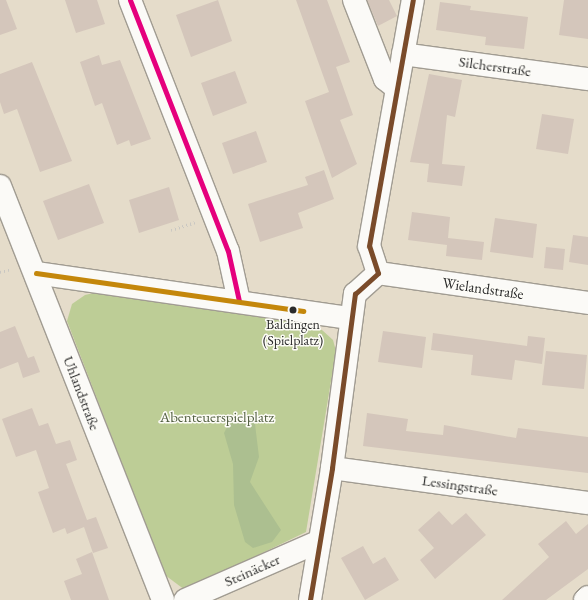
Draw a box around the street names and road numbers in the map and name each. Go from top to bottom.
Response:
street label: Silcherstraße [458,52,532,80]
street label: Wielandstraße [441,273,525,303]
street label: Uhlandstraße [60,353,104,433]
street label: Lessingstraße [421,471,499,499]
street label: Steinäcker [221,550,283,590]

